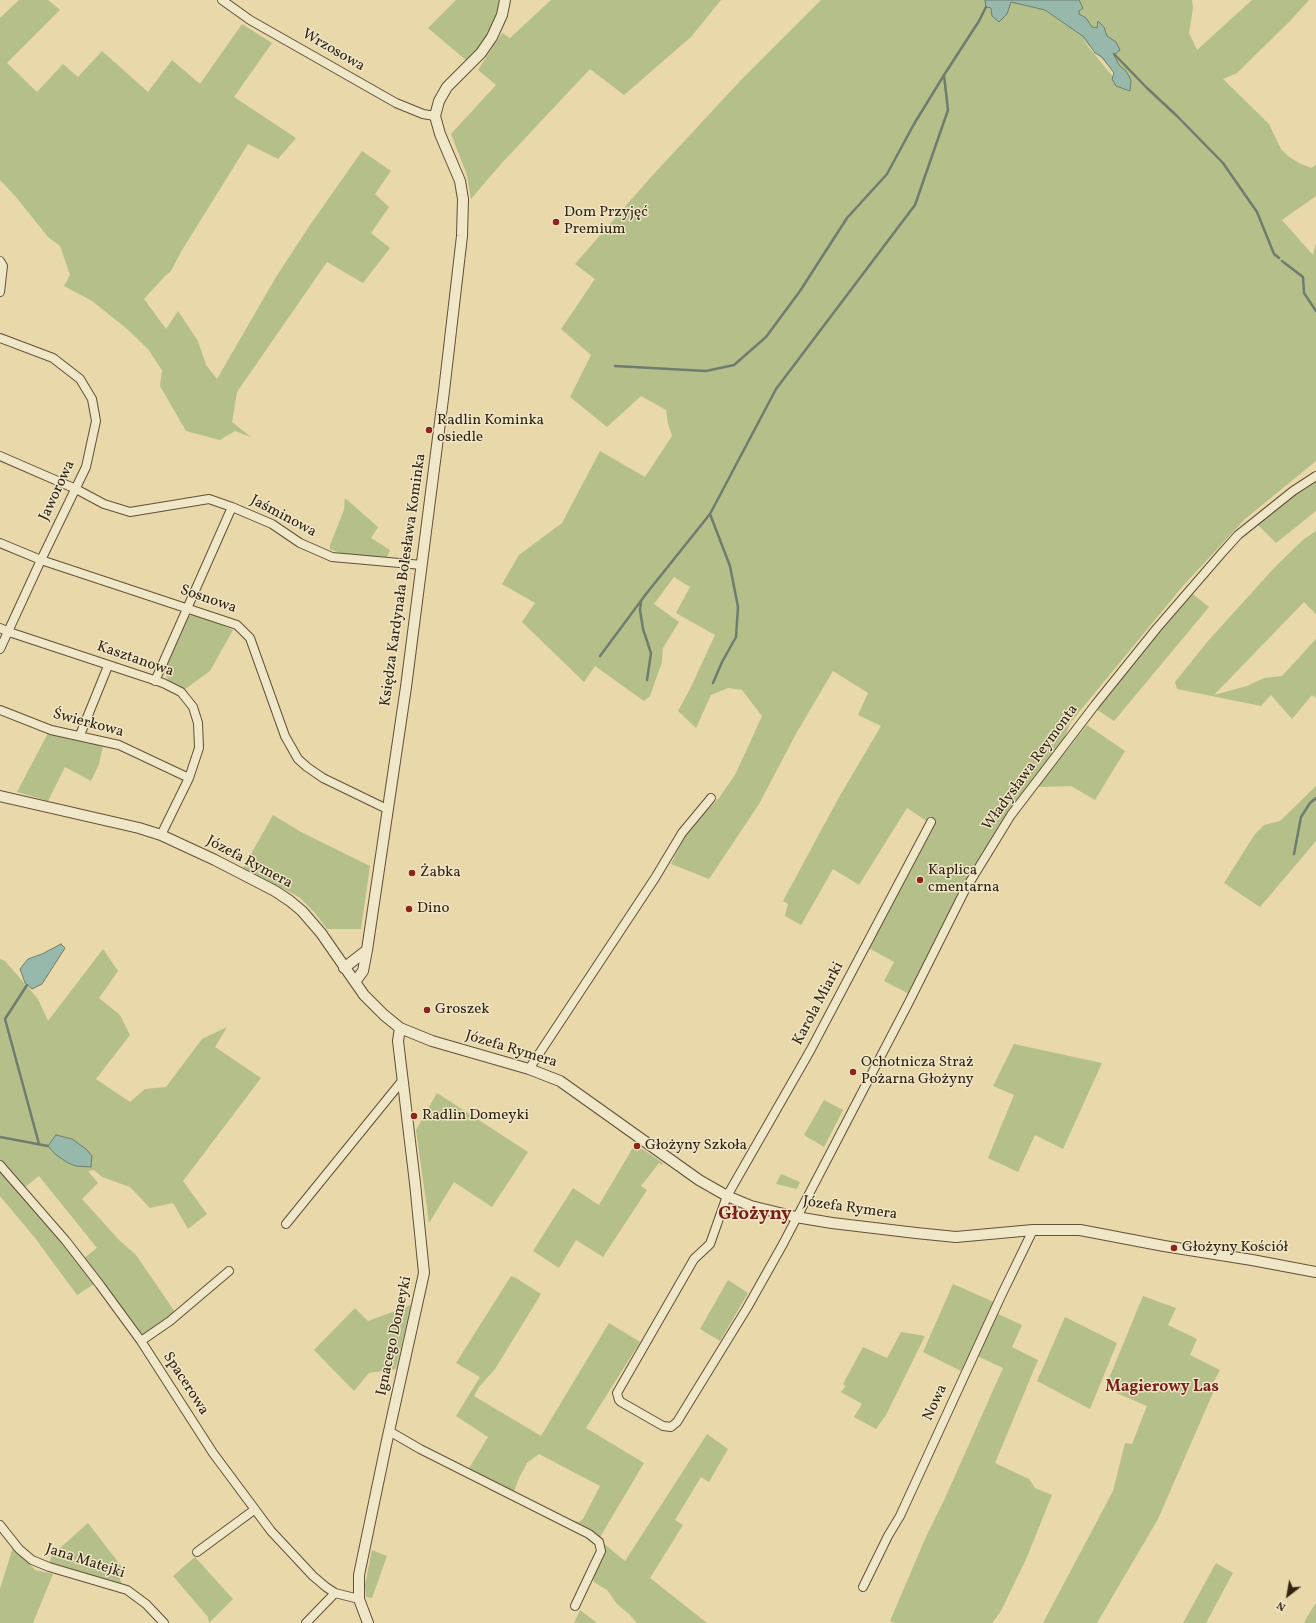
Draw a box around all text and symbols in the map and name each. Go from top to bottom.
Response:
street label: Wrzosowa [298,26,368,76]
place label: Dom Przyjęć Premium [564,204,648,239]
marker: Dom Przyjęć Premium [551,217,561,227]
place label: Radlin Kominka osiedle [437,412,544,447]
marker: Radlin Kominka osiedle [424,425,434,435]
street label: Księdza Kardynała Bolesława Kominka [377,452,431,708]
street label: Jaworowa [36,458,80,524]
street label: Jaśminowa [247,492,319,542]
street label: Sosnowa [177,582,239,618]
street label: Kasztanowa [94,638,176,682]
street label: Władysława Reymonta [979,701,1083,835]
street label: Świerkowa [51,706,125,742]
street label: Józefa Rymera [203,833,295,893]
place label: Kaplica cmentarna [928,862,999,897]
place label: Żabka [420,864,461,882]
marker: Żabka [407,868,417,878]
marker: Kaplica cmentarna [915,875,925,885]
place label: Dino [417,900,449,918]
marker: Dino [404,904,414,914]
street label: Karola Miarki [790,959,848,1049]
place label: Groszek [435,1001,489,1019]
marker: Groszek [422,1005,432,1015]
street label: Józefa Rymera [463,1027,559,1073]
place label: Ochotnicza Straż Pożarna Głożyny [861,1054,974,1089]
marker: Ochotnicza Straż Pożarna Głożyny [848,1067,858,1077]
place label: Radlin Domeyki [422,1107,529,1125]
marker: Radlin Domeyki [409,1111,419,1121]
place label: Głożyny Szkoła [645,1137,747,1155]
marker: Głożyny Szkoła [632,1141,642,1151]
street label: Józefa Rymera [802,1193,898,1225]
district label: Głożyny [718,1205,792,1227]
place label: Głożyny Kościół [1182,1239,1288,1257]
marker: Głożyny Kościół [1169,1243,1179,1253]
street label: Ignacego Domeyki [374,1275,416,1397]
street label: Spacerowa [158,1349,212,1419]
district label: Magierowy Las [1105,1378,1219,1398]
street label: Nowa [920,1382,952,1424]
street label: Jana Matejki [43,1541,127,1583]
north arrow [1268,1575,1308,1615]
text: N [1274,1597,1289,1614]

